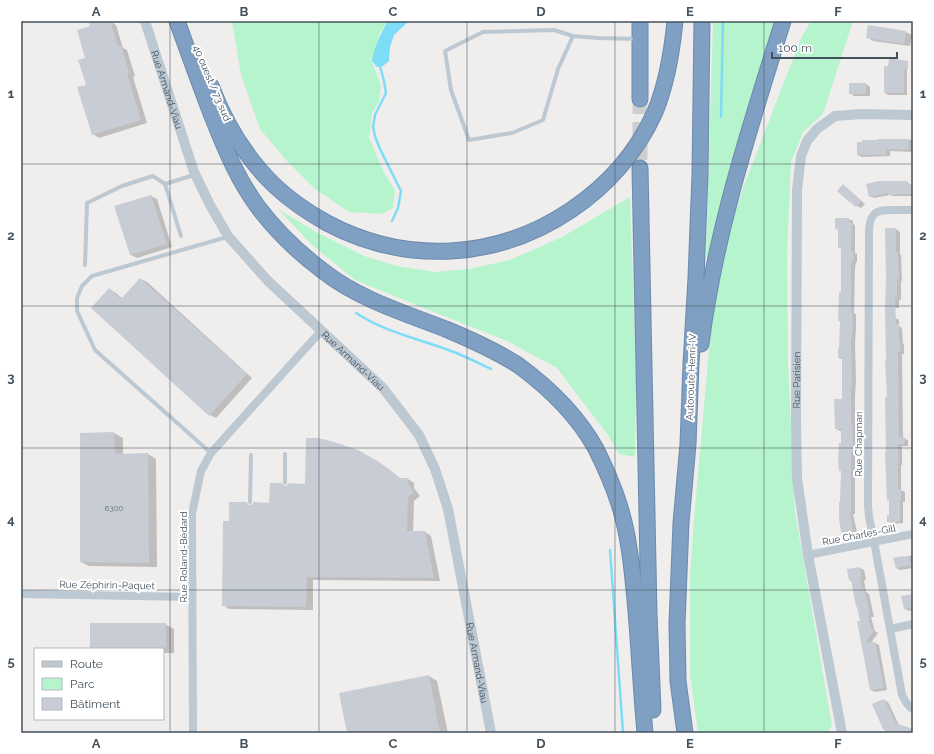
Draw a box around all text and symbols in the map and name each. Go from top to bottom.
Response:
text: A [92,4,101,19]
text: B [240,4,249,19]
text: C [389,4,398,19]
text: D [536,4,546,19]
text: E [686,4,694,19]
text: F [834,4,842,19]
scale bar [772,34,897,60]
text: 100 m [778,41,812,55]
street label: 40 ouest / 73 sud [191,43,233,123]
street label: Rue Armand-Viau [149,49,185,130]
text: 1 [8,86,15,101]
text: 1 [920,86,927,101]
text: 2 [7,228,15,243]
text: 2 [919,228,927,243]
street label: Rue Armand-Viau [320,328,387,392]
street label: Autoroute Henri-IV [684,333,698,421]
street label: Rue Parisien [791,351,802,408]
text: 3 [7,370,15,385]
text: 3 [919,370,927,385]
street label: Rue Chapman [853,411,864,477]
house number: 6300 [105,503,124,513]
street label: Rue Roland-Bédard [178,511,189,603]
text: 4 [7,512,15,527]
text: 4 [919,512,927,527]
street label: Rue Charles-Gill [821,522,897,548]
street label: Rue Zéphirin-Paquet [59,579,156,591]
street label: Rue Armand-Viau [464,622,491,704]
legend [34,648,164,720]
text: 5 [7,654,15,669]
text: 5 [919,654,927,669]
text: Route [70,657,103,671]
text: Parc [70,677,95,691]
text: Bâtiment [70,697,120,711]
text: A [92,736,101,751]
text: B [240,736,249,751]
text: C [389,736,398,751]
text: D [536,736,546,751]
text: E [686,736,694,751]
text: F [834,736,842,751]

